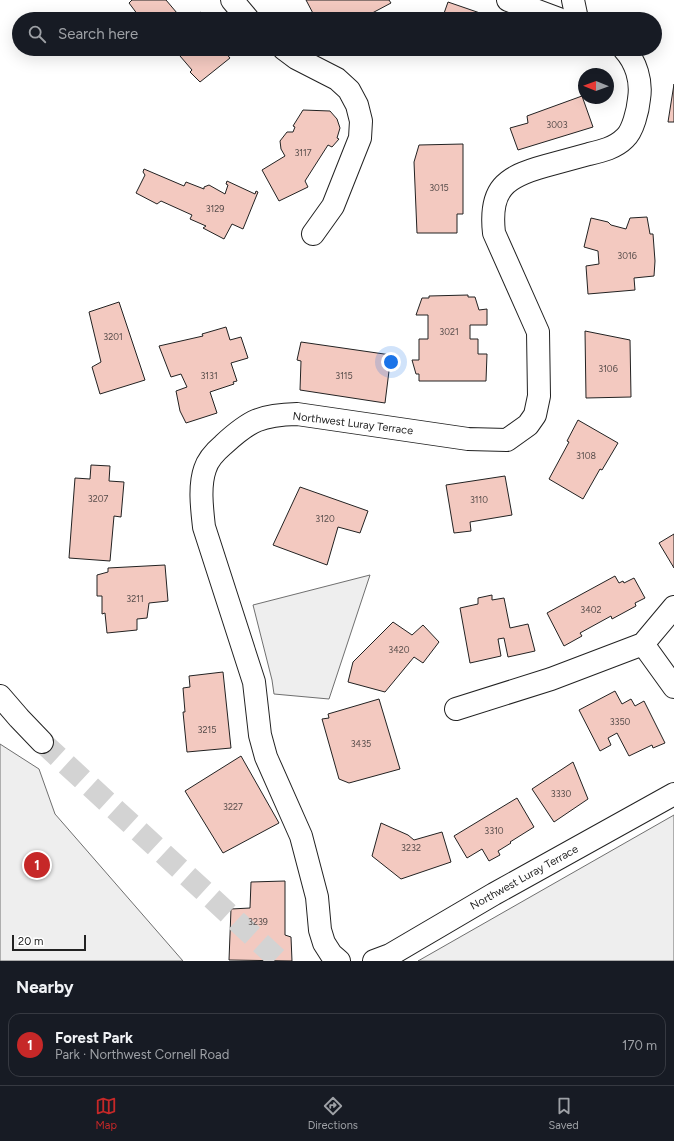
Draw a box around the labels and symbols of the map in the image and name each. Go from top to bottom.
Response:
north arrow [578,68,614,104]
house number: 3003 [546,119,568,130]
house number: 3117 [294,147,312,158]
house number: 3015 [429,182,449,193]
house number: 3129 [206,203,224,214]
house number: 3016 [617,250,637,261]
house number: 3021 [439,326,459,337]
house number: 3201 [103,331,123,342]
your location [381,352,401,372]
house number: 3106 [598,363,618,374]
house number: 3131 [200,370,218,381]
house number: 3115 [335,370,353,381]
street label: Northwest Luray Terrace [292,410,414,437]
house number: 3108 [576,450,596,461]
house number: 3207 [88,493,108,504]
house number: 3110 [470,494,488,505]
house number: 3120 [315,513,335,524]
house number: 3211 [126,593,144,604]
house number: 3402 [580,604,602,615]
house number: 3420 [388,644,410,655]
house number: 3350 [610,716,631,727]
house number: 3215 [198,724,216,735]
house number: 3435 [351,738,371,749]
house number: 3330 [551,788,571,799]
house number: 3227 [223,801,243,812]
house number: 3310 [484,825,504,836]
house number: 3232 [401,842,421,853]
street label: Northwest Luray Terrace [468,842,580,913]
pin: 1 [24,850,50,880]
house number: 3239 [248,916,268,927]
scale bar [12,933,86,952]

